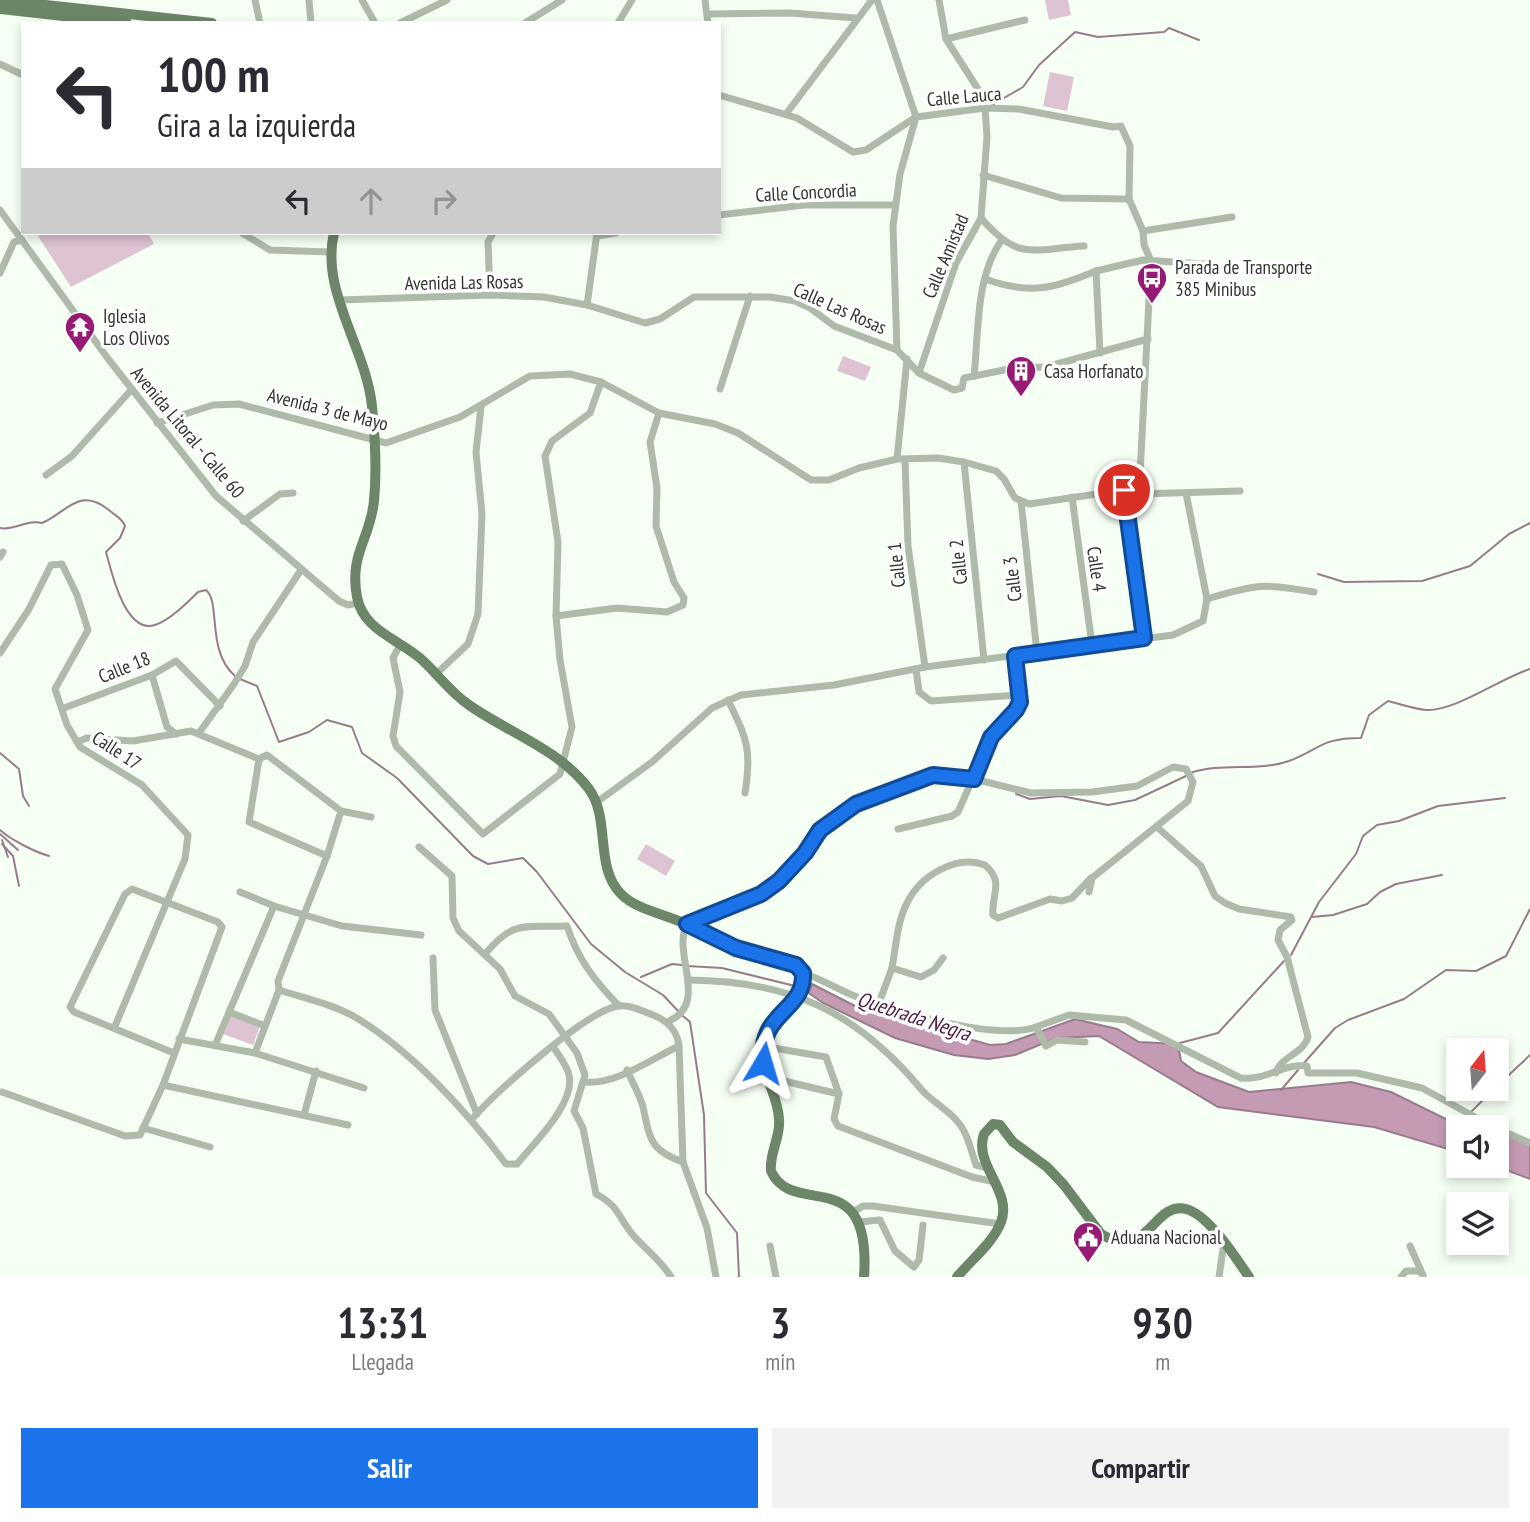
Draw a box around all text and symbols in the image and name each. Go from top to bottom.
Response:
text: 100 m [157,42,270,106]
icon: left [42,49,133,140]
street label: Calle Lauca [926,81,1002,111]
text: Gira a la izquierda [157,104,356,146]
street label: Calle Concordia [755,177,857,207]
icon: left [279,182,317,220]
icon: ahead [352,182,390,220]
icon: right [425,182,463,220]
street label: Calle Amistad [917,210,973,302]
place label: Parada de Transporte 385 Minibus [1175,255,1313,301]
bus stop icon: Parada de Transporte 385 Minibus [1135,261,1169,305]
street label: Avenida Las Rosas [404,269,524,295]
street label: Calle Las Rosas [790,277,890,339]
place label: Iglesia Los Olivos [103,304,170,350]
temple icon: Iglesia Los Olivos [63,310,97,354]
building icon: Casa Horfanato [1004,354,1038,398]
place label: Casa Horfanato [1044,359,1143,383]
street label: Avenida Litoral - Calle 60 [126,361,250,503]
street label: Avenida 3 de Mayo [265,382,391,436]
pin [1094,460,1154,520]
icon: arrive [1105,471,1143,509]
street label: Calle 2 [944,538,972,586]
street label: Calle 1 [882,541,910,589]
street label: Calle 4 [1082,545,1112,594]
street label: Calle 3 [997,555,1027,603]
street label: Calle 18 [95,646,153,688]
street label: Calle 17 [88,725,146,775]
water label: Quebrada Negra [854,985,976,1047]
position arrow [726,1026,800,1100]
north arrow [1446,1038,1508,1101]
map controls [1446,1038,1509,1255]
button: sound [1446,1115,1509,1178]
button: layers [1446,1192,1509,1255]
public building icon: Aduana Nacional [1071,1220,1105,1264]
place label: Aduana Nacional [1111,1225,1222,1249]
text: 13:31 [337,1295,428,1350]
text: 3 [770,1295,790,1350]
text: 930 [1133,1295,1193,1350]
text: Llegada [351,1347,414,1376]
text: min [765,1347,795,1376]
text: m [1155,1347,1170,1376]
button: Salir [21,1428,758,1508]
button: Compartir [772,1428,1509,1508]

